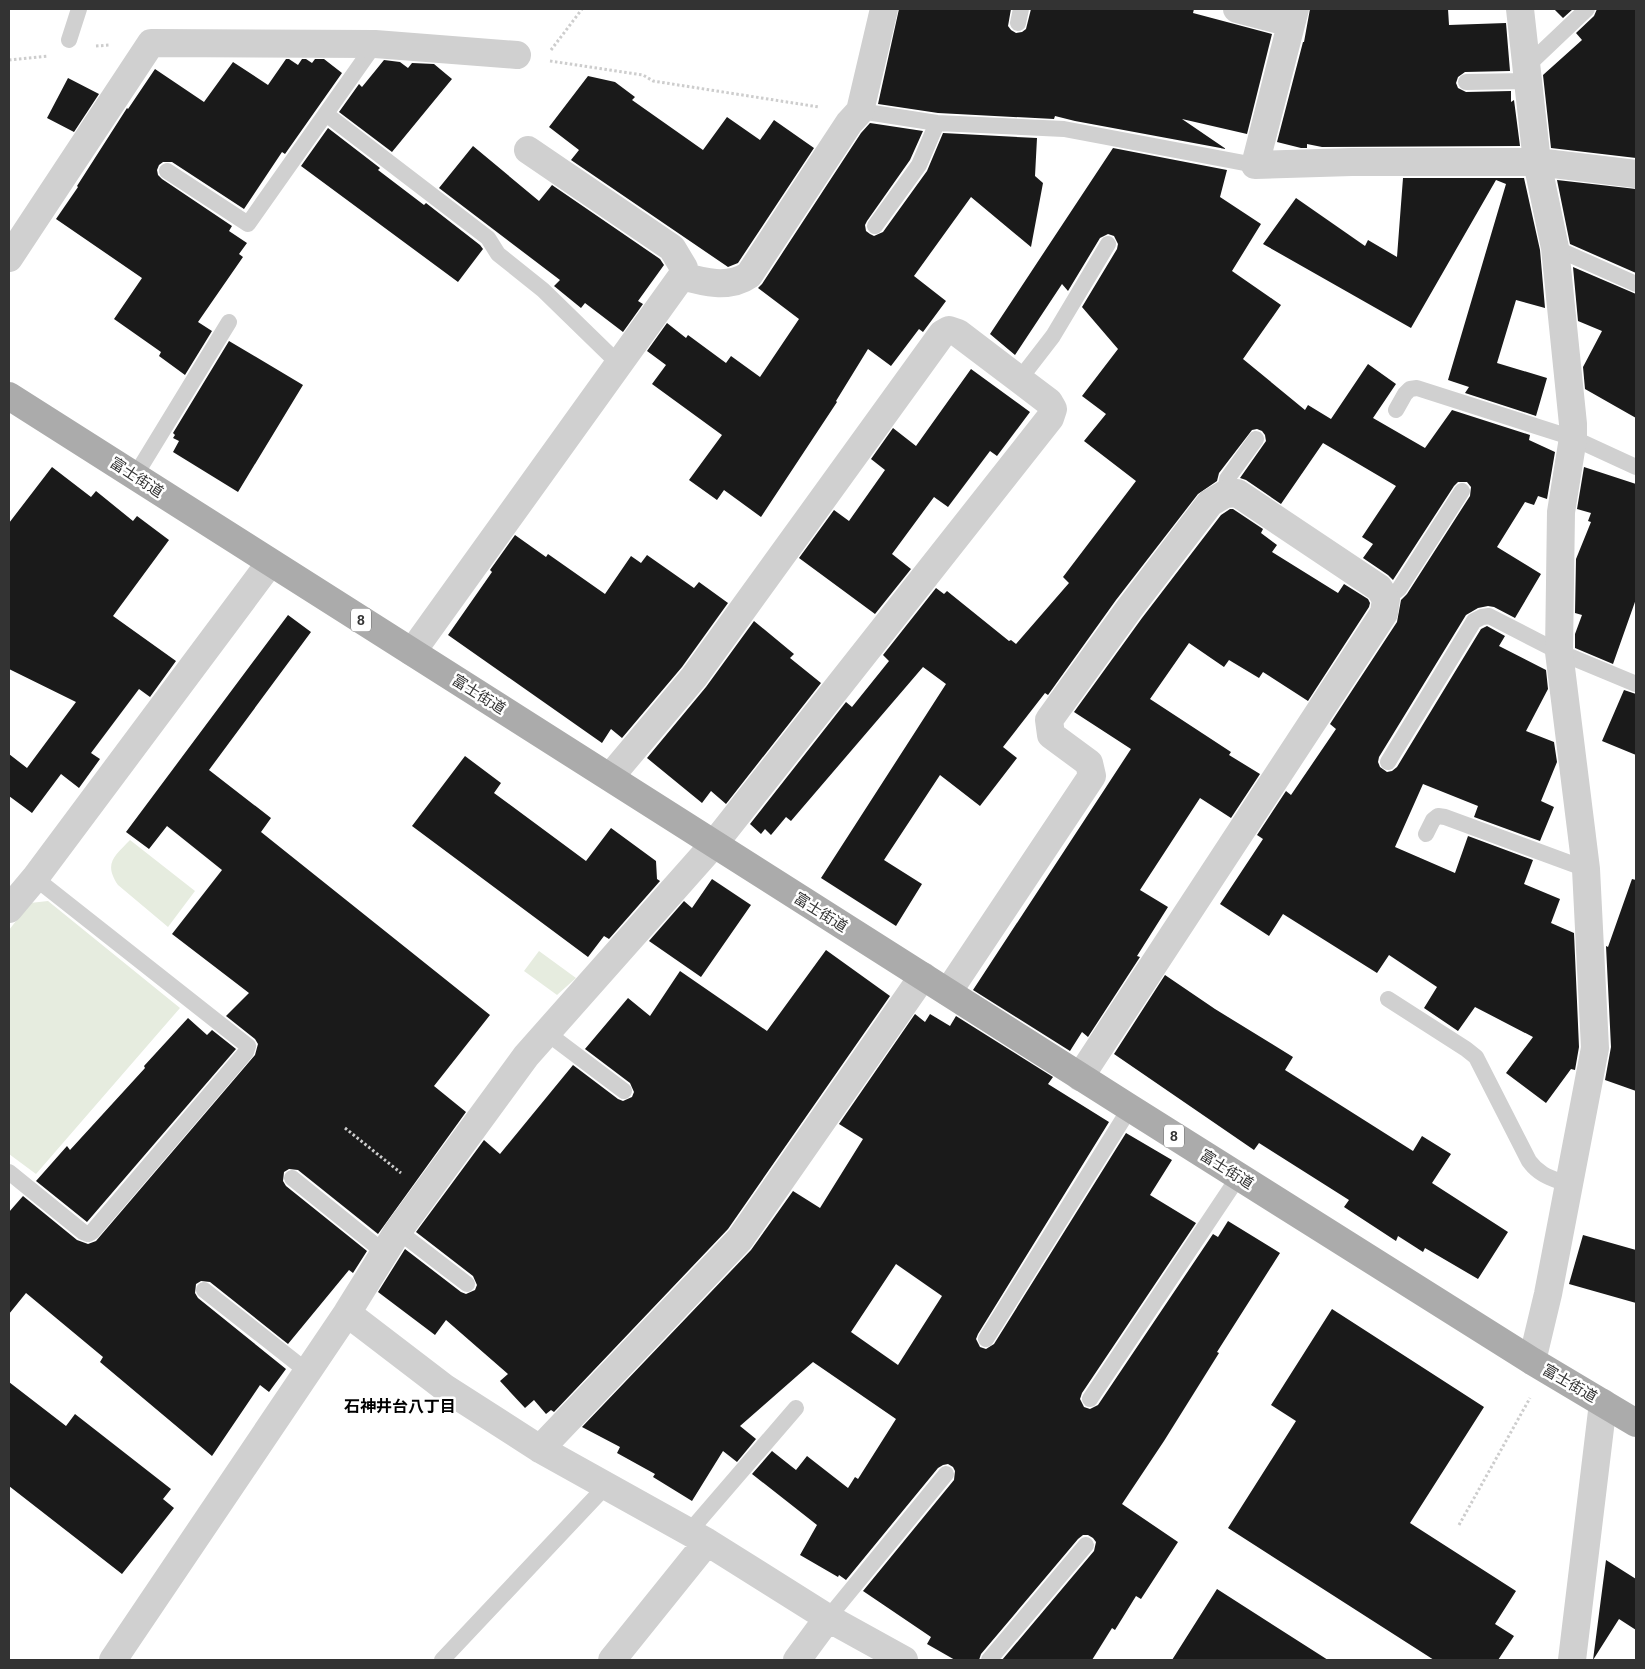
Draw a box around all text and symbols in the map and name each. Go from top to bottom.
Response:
street label: 富士街道 [107,454,167,500]
road number: 8 [351,608,371,632]
street label: 富士街道 [449,671,509,717]
street label: 富士街道 [791,889,851,935]
road number: 8 [1164,1124,1184,1148]
street label: 富士街道 [1197,1146,1257,1192]
street label: 富士街道 [1540,1361,1600,1405]
district label: 石神井台八丁目 [344,1397,456,1415]

